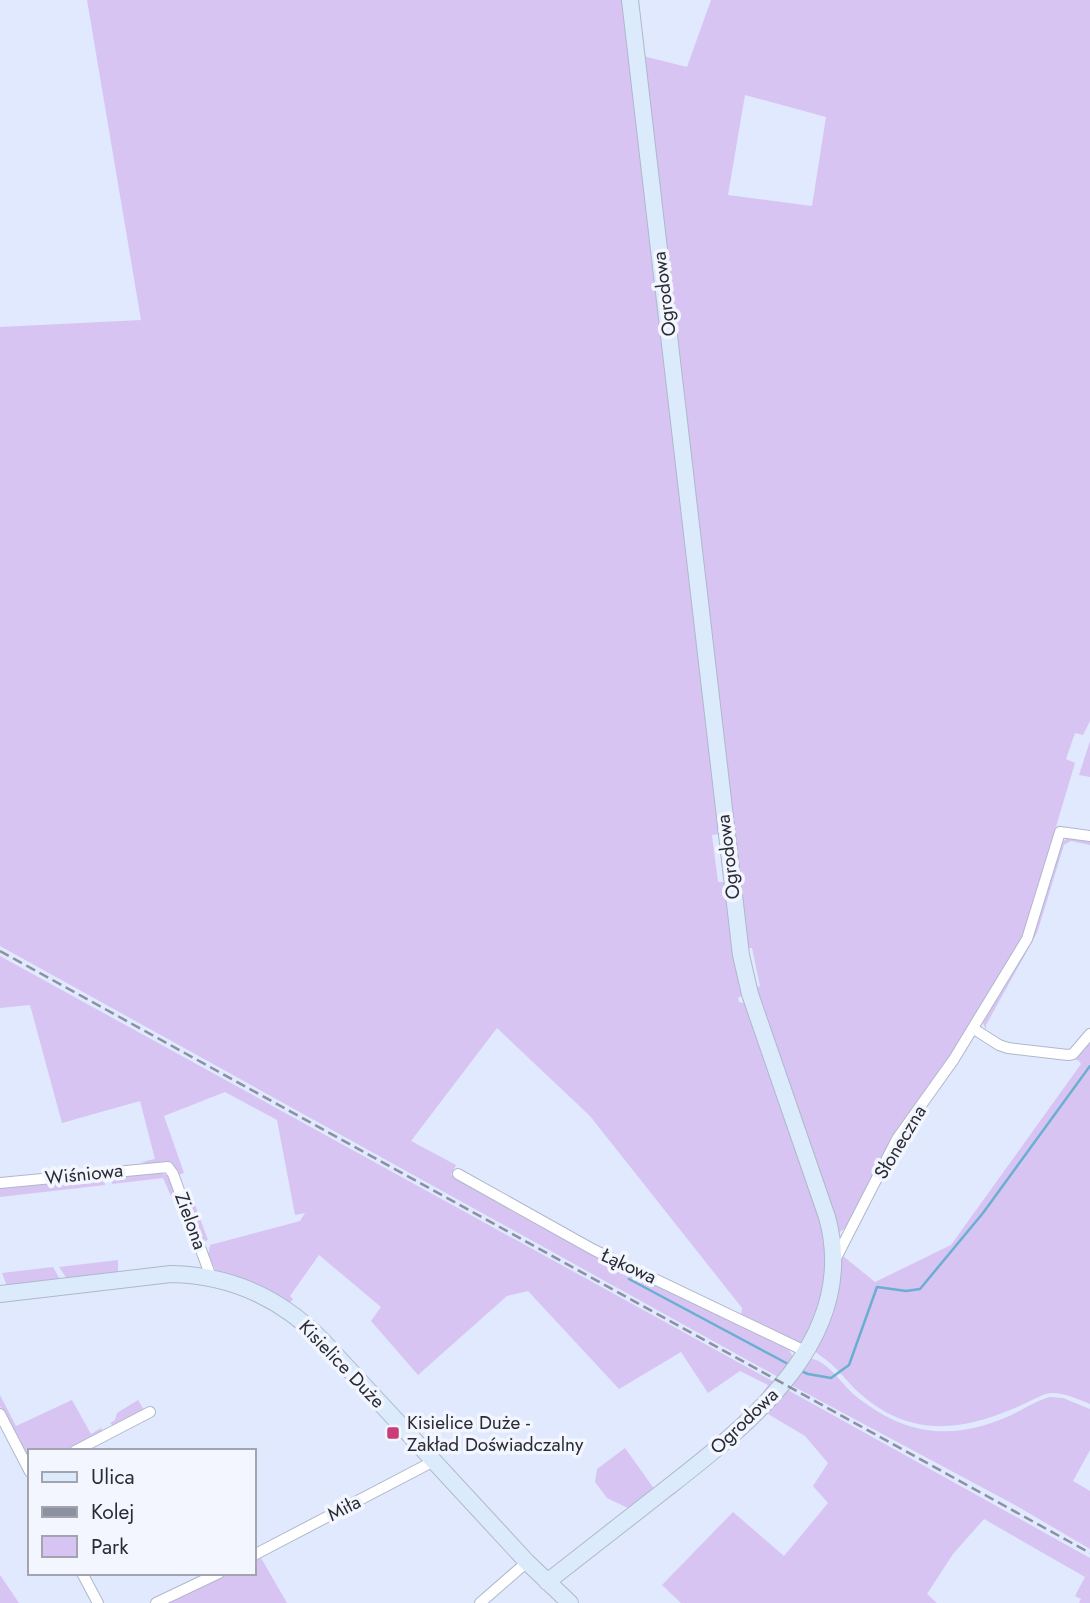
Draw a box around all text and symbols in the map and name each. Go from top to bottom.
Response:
street label: Ogrodowa [645,250,683,338]
street label: Ogrodowa [709,813,747,901]
street label: Słoneczna [867,1100,933,1184]
street label: Wiśniowa [44,1156,124,1192]
street label: Zielona [168,1189,214,1253]
street label: Łąkowa [596,1241,661,1290]
street label: Kisielice Duże [293,1314,391,1414]
street label: Ogrodowa [704,1382,784,1460]
place label: Kisielice Duże - Zakład Doświadczalny [407,1409,584,1458]
marker: Kisielice Duże - Zakład Doświadczalny [385,1425,401,1441]
legend [28,1449,256,1575]
text: Ulica [91,1462,135,1492]
street label: Miła [323,1488,365,1528]
text: Kolej [91,1497,135,1527]
text: Park [91,1532,129,1562]

